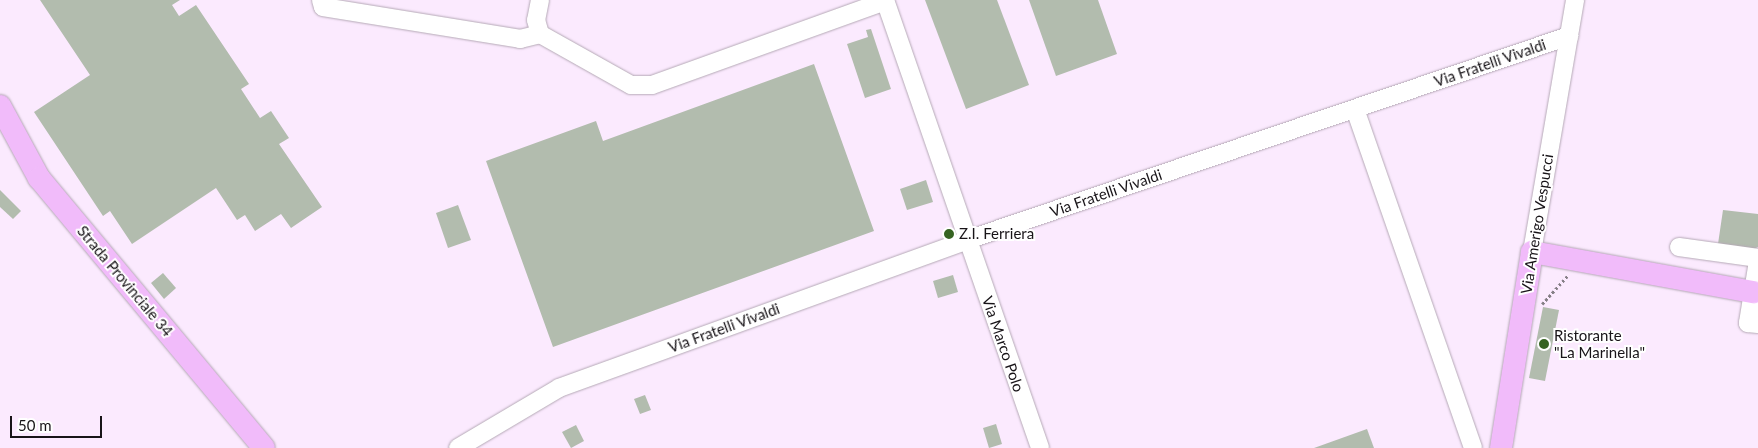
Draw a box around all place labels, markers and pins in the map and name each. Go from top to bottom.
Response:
place label: Z.I. Ferriera [959,225,1034,243]
marker: Z.I. Ferriera [943,228,955,240]
place label: Ristorante "La Marinella" [1554,326,1645,361]
marker: Ristorante "La Marinella" [1538,338,1550,350]

